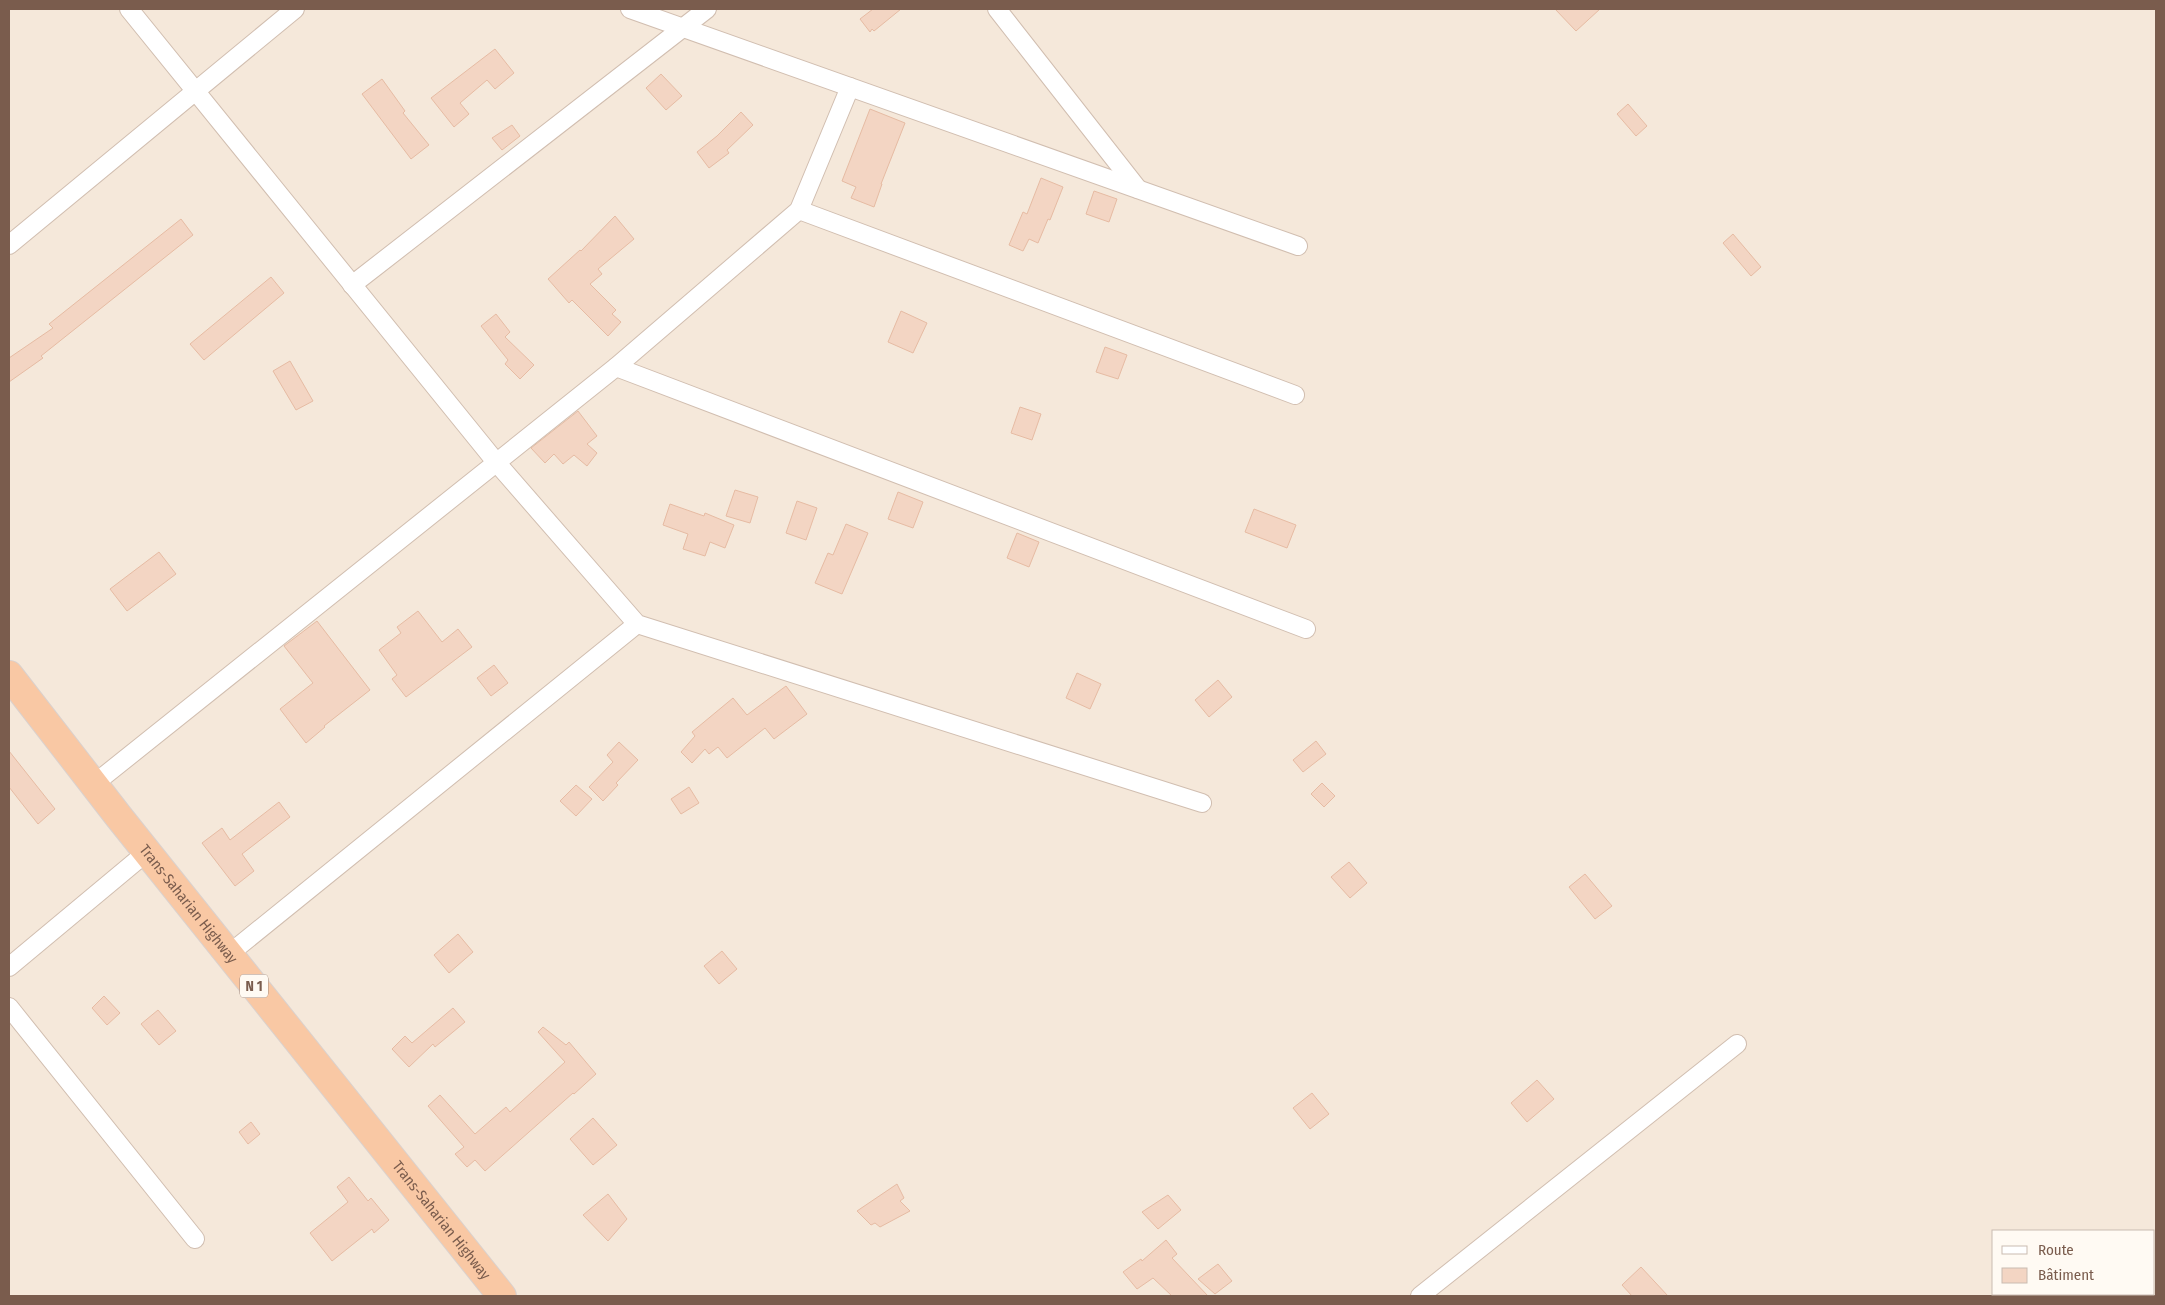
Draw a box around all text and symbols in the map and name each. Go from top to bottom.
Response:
street label: Trans-Saharian Highway [136,841,242,967]
road number: N 1 [240,974,268,998]
street label: Trans-Saharian Highway [389,1157,495,1284]
legend [1992,1230,2155,1295]
text: Route [2038,1241,2074,1259]
text: Bâtiment [2038,1266,2094,1284]

